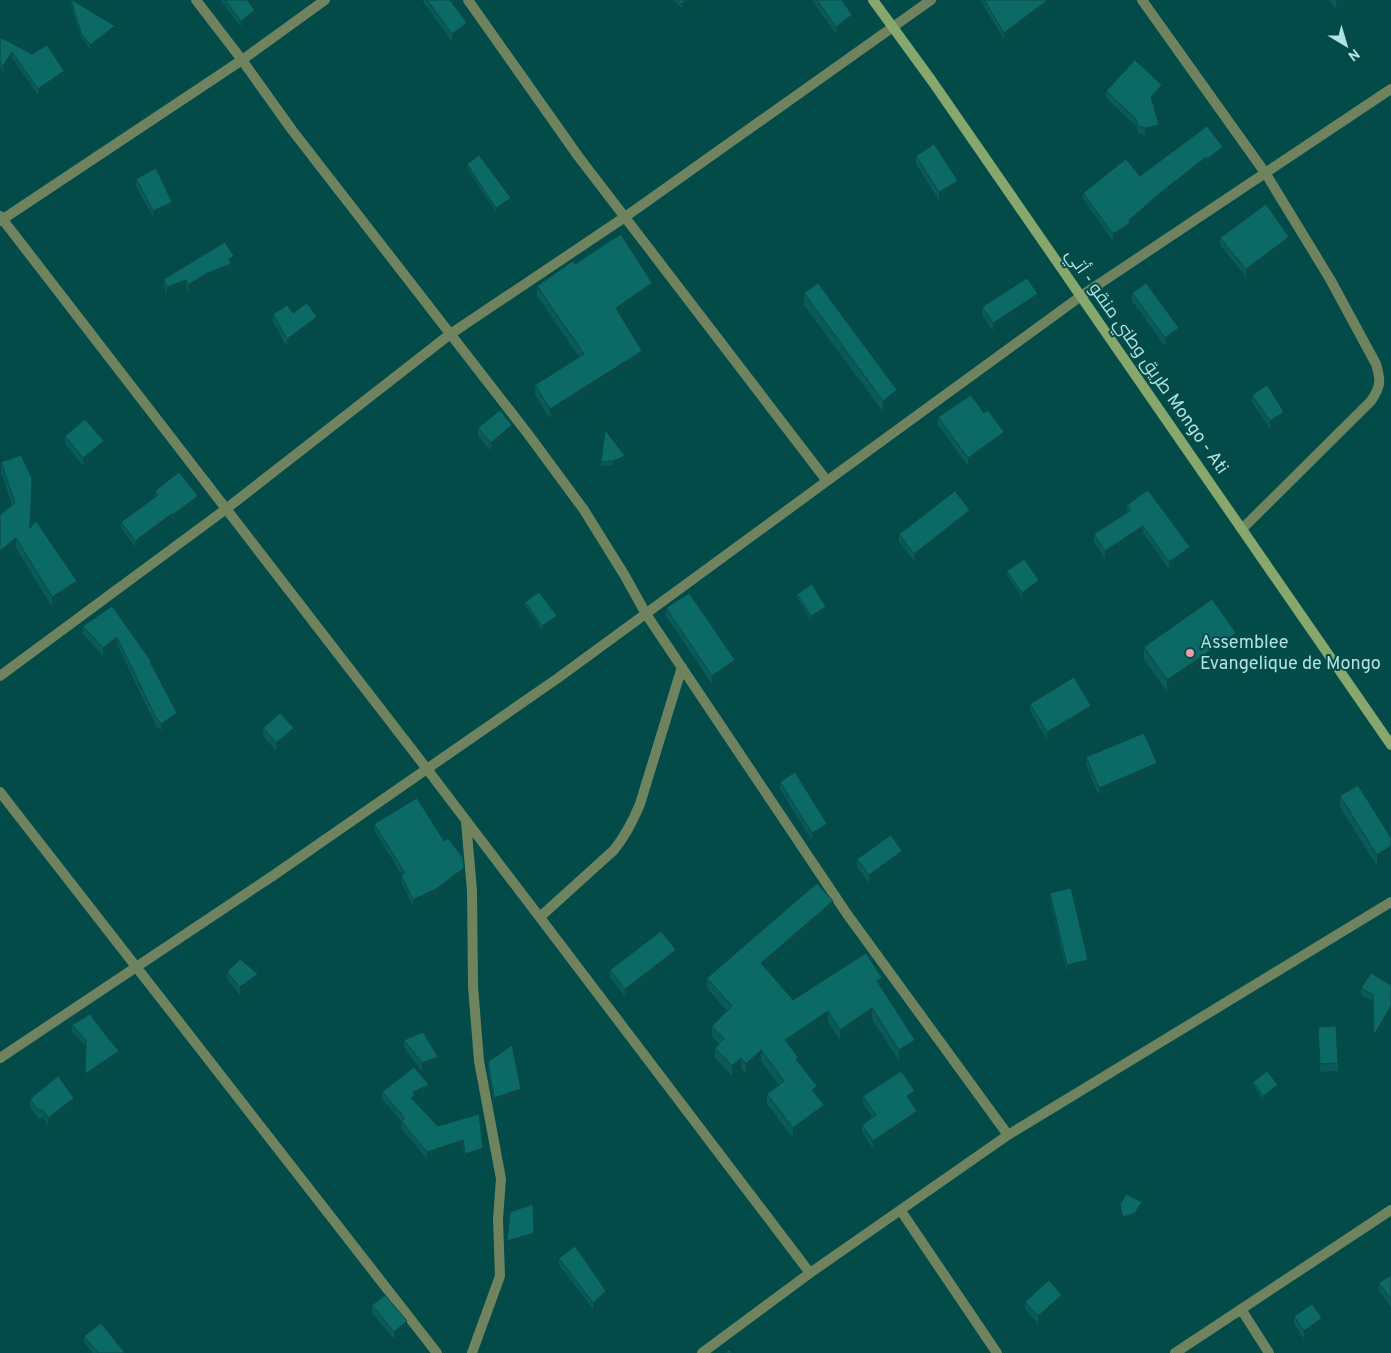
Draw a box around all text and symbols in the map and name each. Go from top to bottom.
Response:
north arrow [1321,20,1371,70]
text: N [1344,44,1362,64]
street label: طريق وطني منقو - أتي Mongo - Ati [1058,244,1234,480]
place label: Assemblee Evangelique de Mongo [1200,632,1381,676]
marker: Assemblee Evangelique de Mongo [1184,647,1196,659]

